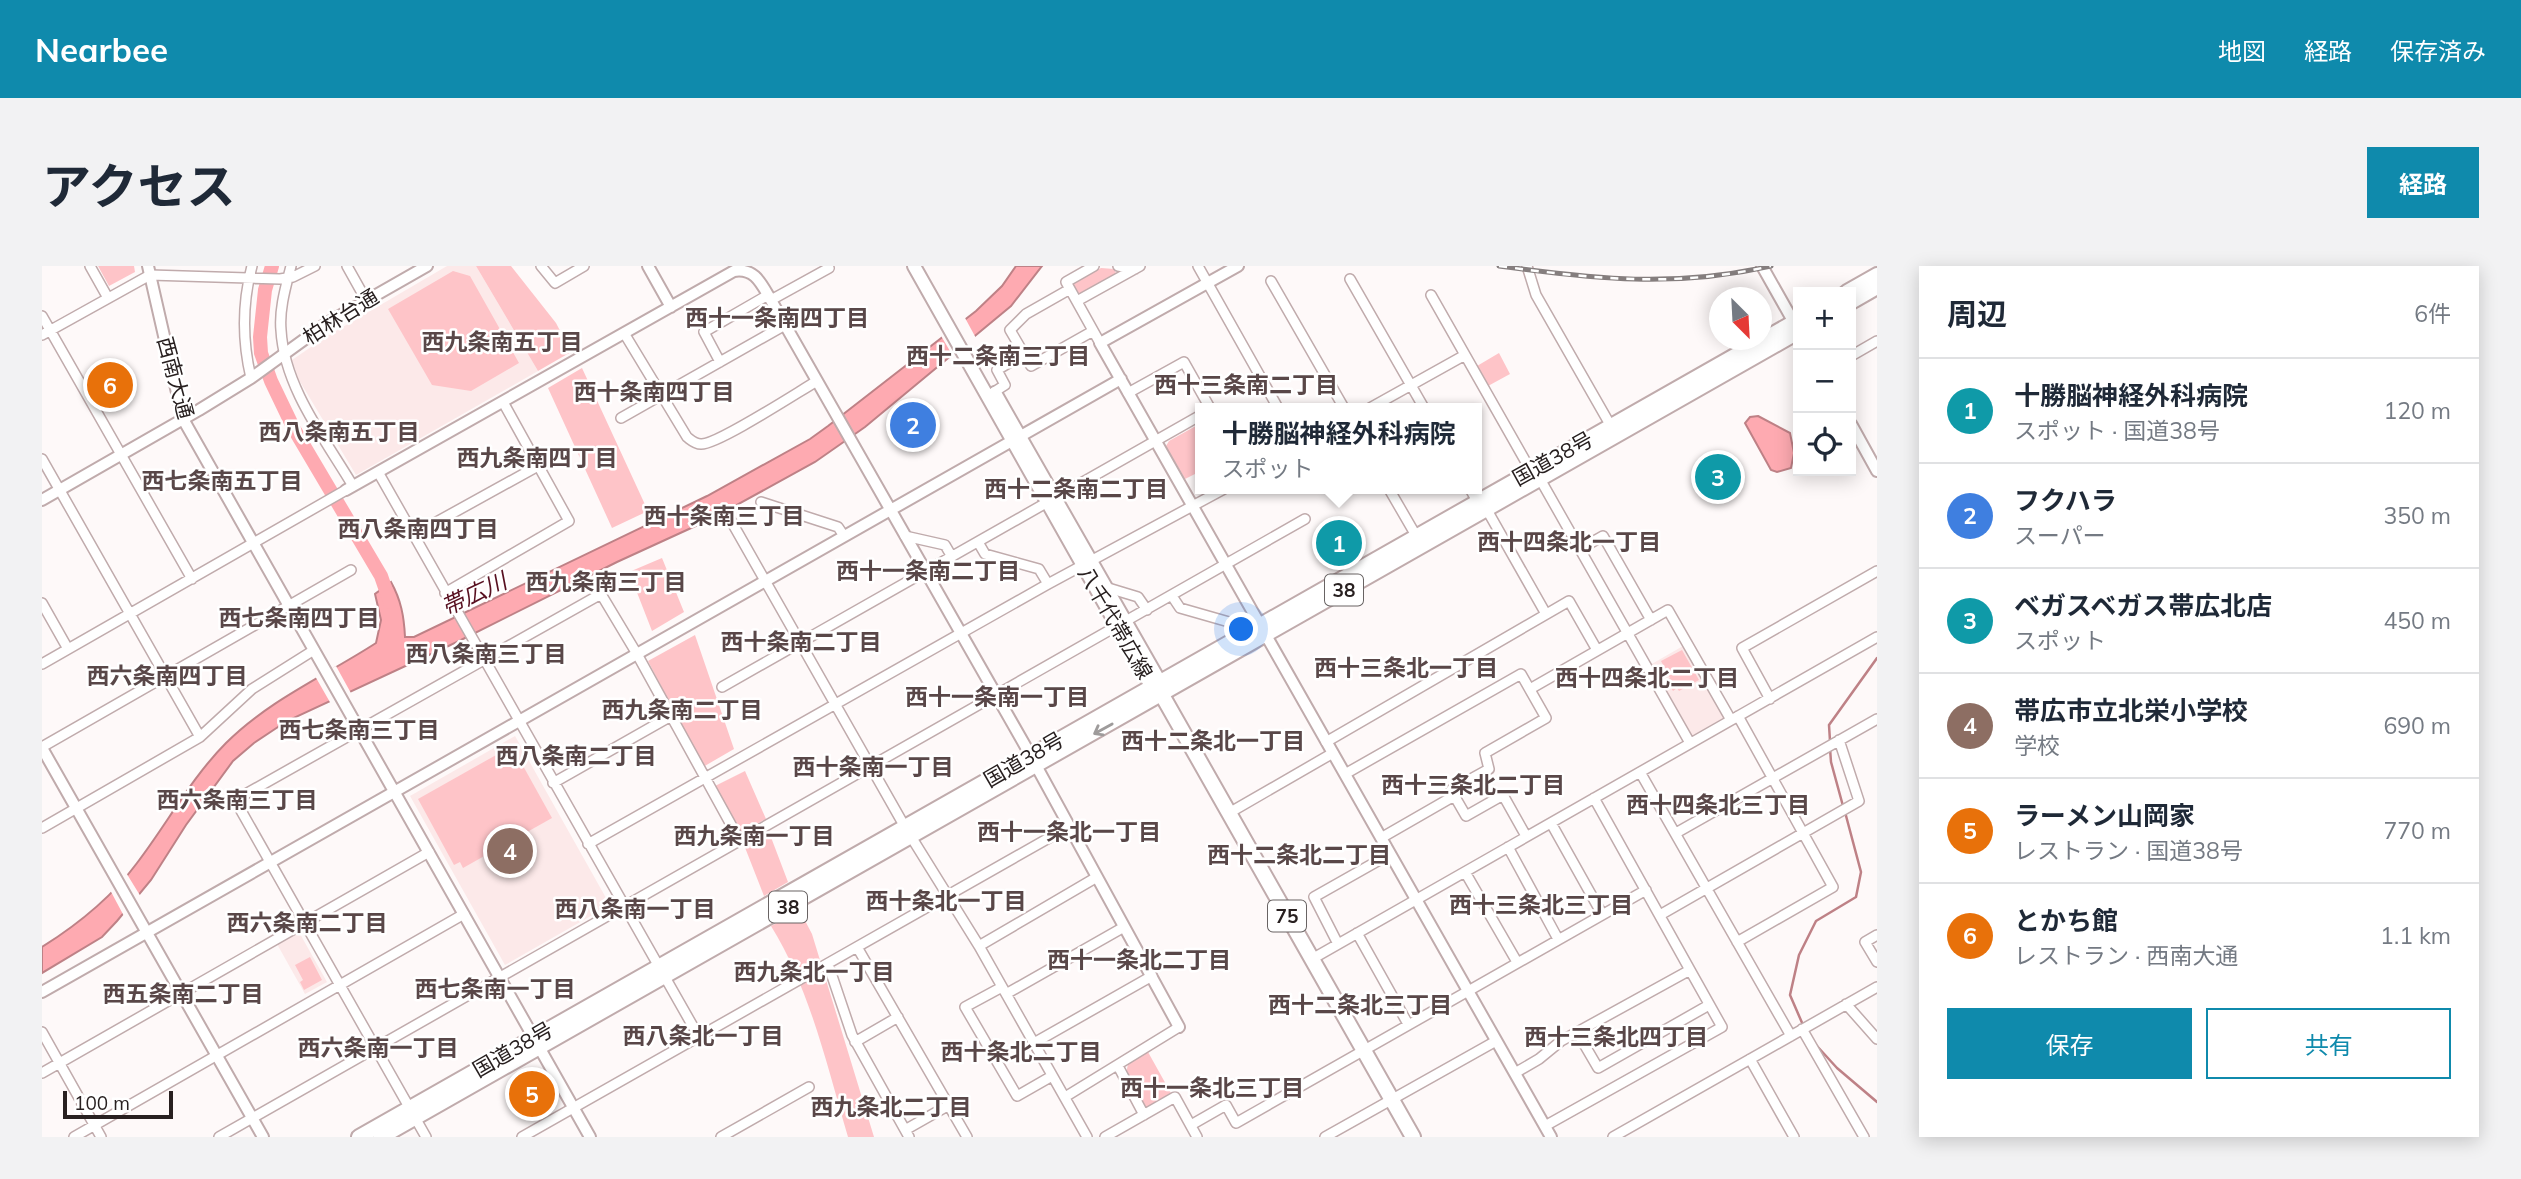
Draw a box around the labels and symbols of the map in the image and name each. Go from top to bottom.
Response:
street label: 柏林台通 [298,283,383,349]
north arrow [1709,287,1772,350]
district label: 西十一条南四丁目 [685,303,869,332]
district label: 西九条南五丁目 [422,327,583,356]
street label: 西南大通 [153,334,199,422]
district label: 西十二条南三丁目 [906,341,1090,370]
pin: 6 [87,359,133,411]
district label: 西十三条南二丁目 [1154,370,1338,399]
district label: 西十条南四丁目 [574,377,735,406]
pin: 2 [890,399,936,451]
district label: 西八条南五丁目 [259,417,420,446]
street label: 国道38号 [1508,425,1597,491]
district label: 西九条南四丁目 [457,443,618,472]
pin: 3 [1695,451,1741,503]
district label: 西七条南五丁目 [142,466,303,495]
district label: 西十二条南二丁目 [984,474,1168,503]
district label: 西十条南三丁目 [644,501,805,530]
district label: 西八条南四丁目 [338,514,499,543]
pin: 1 [1316,517,1362,569]
district label: 西十四条北一丁目 [1477,527,1661,556]
district label: 西十一条南二丁目 [836,556,1020,585]
street label: 八千代帯広線 [1073,561,1159,684]
water label: 帯広川 [436,565,514,621]
district label: 西九条南三丁目 [526,567,687,596]
road number: 38 [1325,574,1363,606]
district label: 西七条南四丁目 [219,603,380,632]
your location [1224,612,1258,646]
district label: 西十条南二丁目 [721,627,882,656]
district label: 西八条南三丁目 [406,639,567,668]
district label: 西十三条北一丁目 [1314,653,1498,682]
district label: 西六条南四丁目 [87,661,248,690]
district label: 西十四条北二丁目 [1555,663,1739,692]
district label: 西十一条南一丁目 [905,682,1089,711]
district label: 西九条南二丁目 [602,695,763,724]
district label: 西七条南三丁目 [279,715,440,744]
one-way arrow [1093,722,1113,736]
street label: 国道38号 [979,726,1068,792]
district label: 西十二条北一丁目 [1121,726,1305,755]
district label: 西八条南二丁目 [496,741,657,770]
district label: 西十条南一丁目 [793,752,954,781]
district label: 西十三条北二丁目 [1381,770,1565,799]
district label: 西六条南三丁目 [157,785,318,814]
district label: 西十四条北三丁目 [1626,790,1810,819]
district label: 西十一条北一丁目 [977,817,1161,846]
district label: 西九条南一丁目 [674,821,835,850]
pin: 4 [487,825,533,877]
district label: 西十二条北二丁目 [1207,840,1391,869]
district label: 西十条北一丁目 [866,886,1027,915]
district label: 西十三条北三丁目 [1449,890,1633,919]
road number: 38 [769,892,807,922]
district label: 西八条南一丁目 [555,894,716,923]
road number: 75 [1268,901,1306,932]
district label: 西六条南二丁目 [227,908,388,937]
district label: 西十一条北二丁目 [1047,945,1231,974]
district label: 西九条北一丁目 [734,957,895,986]
district label: 西七条南一丁目 [415,974,576,1003]
district label: 西五条南二丁目 [103,979,264,1008]
district label: 西十二条北三丁目 [1268,990,1452,1019]
street label: 国道38号 [468,1016,557,1082]
district label: 西八条北一丁目 [623,1021,784,1050]
district label: 西十三条北四丁目 [1524,1022,1708,1051]
district label: 西六条南一丁目 [298,1033,459,1062]
district label: 西十条北二丁目 [941,1037,1102,1066]
pin: 5 [509,1068,555,1120]
district label: 西十一条北三丁目 [1120,1073,1304,1102]
scale bar [63,1088,173,1120]
district label: 西九条北二丁目 [811,1092,972,1121]

